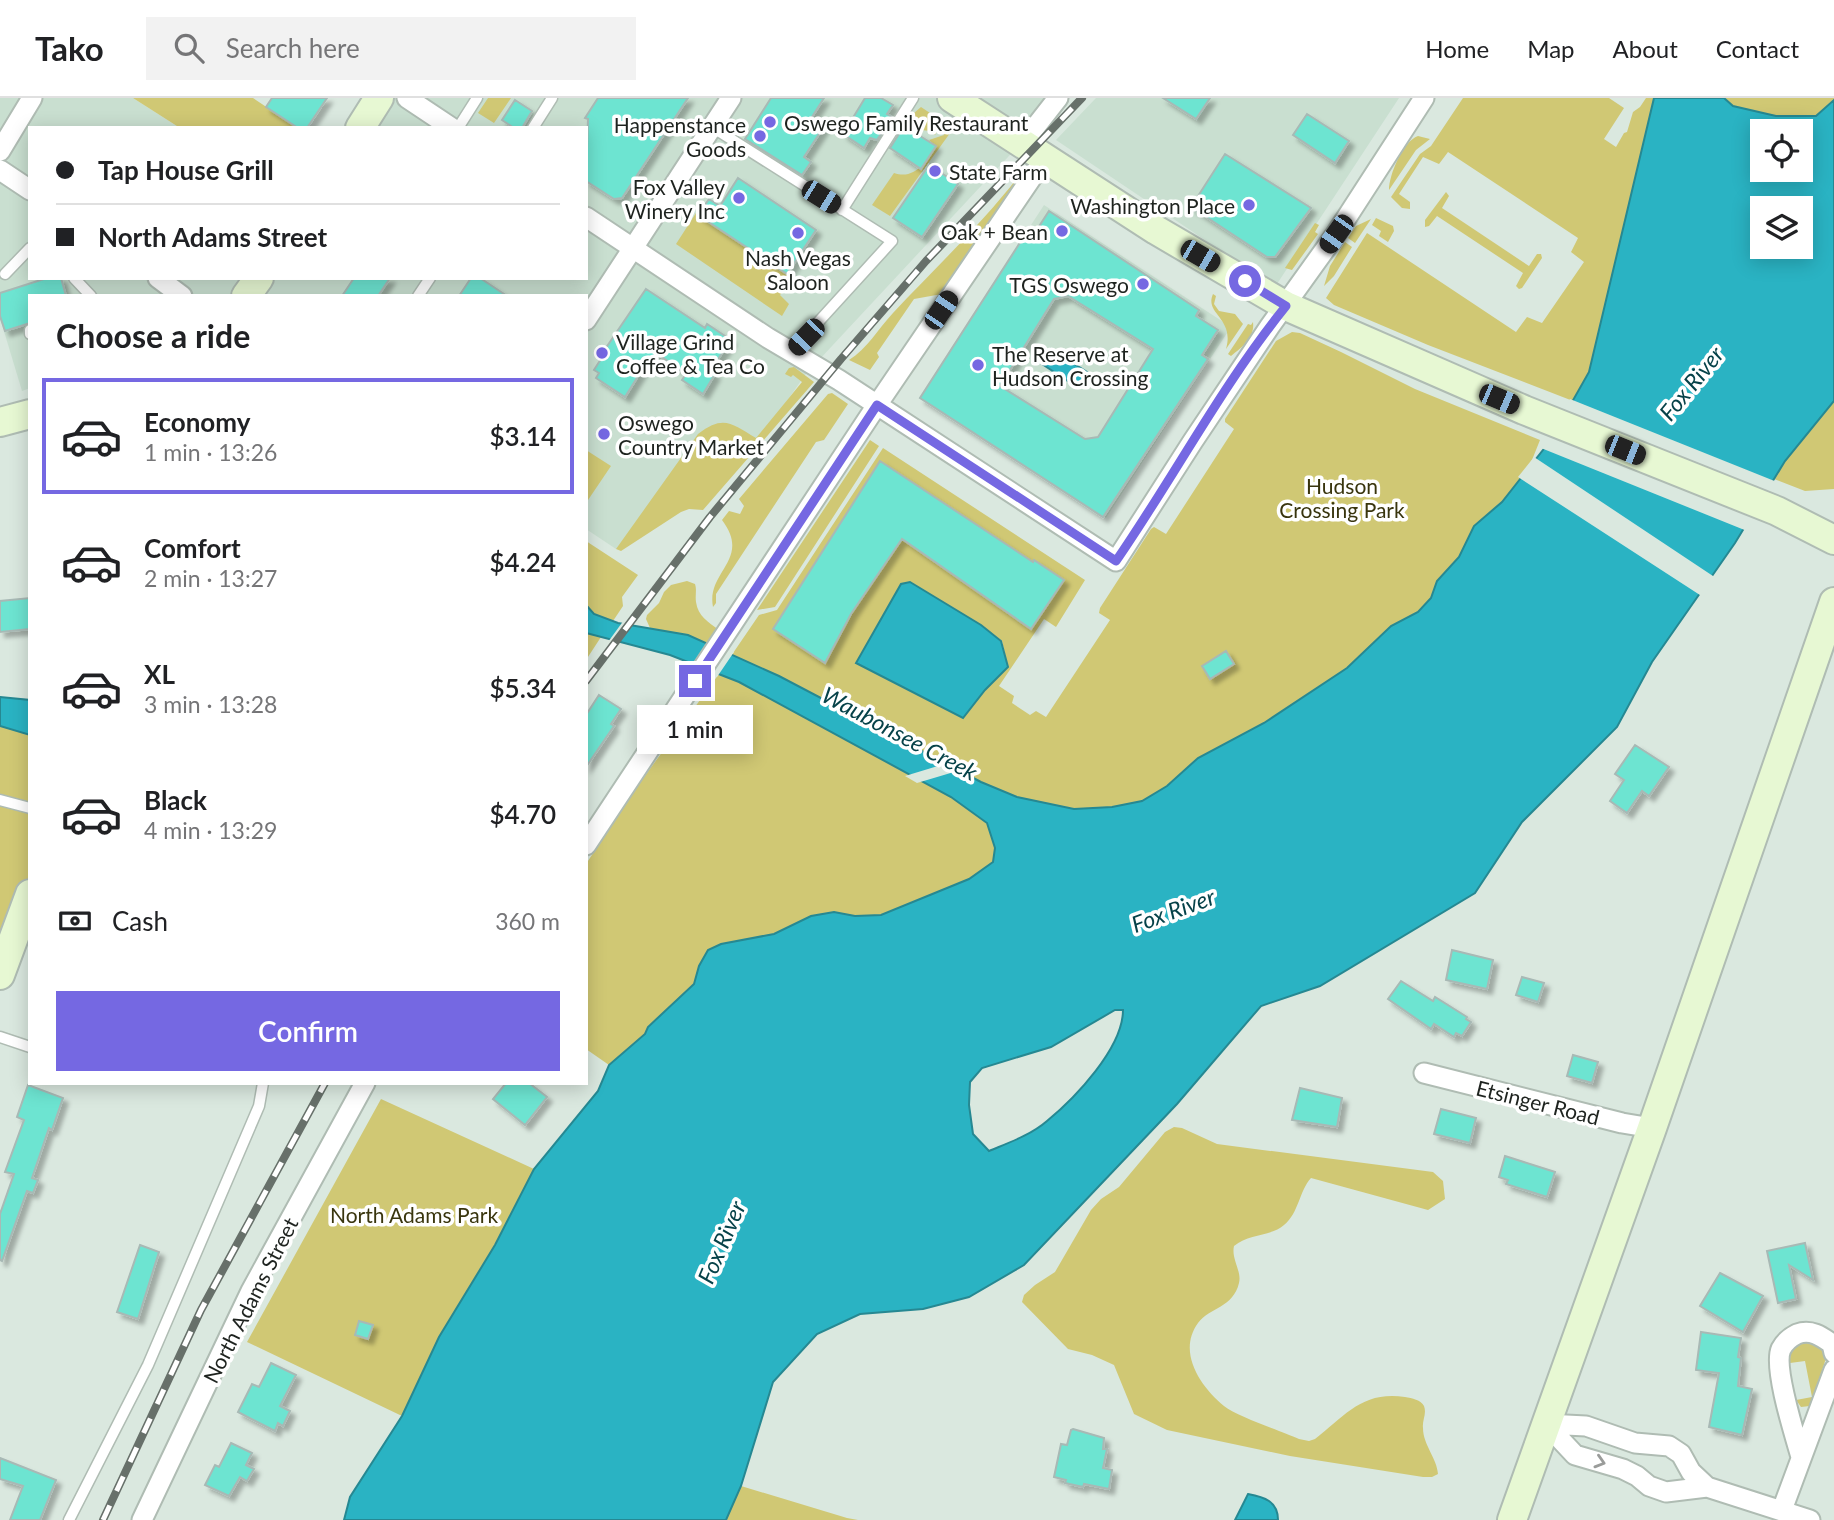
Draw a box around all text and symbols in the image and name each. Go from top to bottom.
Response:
search box [146,17,636,80]
text: Tako [35,28,104,68]
icon: search [170,29,208,67]
text: Search here [226,32,360,64]
text: Home [1425,34,1489,63]
text: Map [1527,34,1575,63]
text: About [1613,34,1678,63]
text: Contact [1716,34,1799,63]
place label: Oswego Family Restaurant [784,110,1029,135]
place label: Happenstance Goods [614,112,746,161]
marker: Oswego Family Restaurant [762,114,778,130]
map controls [1750,119,1813,259]
button: locate [1750,119,1813,182]
marker: Happenstance Goods [752,128,768,144]
text: Tap House Grill [98,154,274,186]
place label: State Farm [949,159,1047,184]
marker: State Farm [927,163,943,179]
place label: Fox Valley Winery Inc [625,174,725,223]
car [798,177,845,217]
marker: Fox Valley Winery Inc [731,190,747,206]
place label: Washington Place [1070,193,1235,218]
button: layers [1750,196,1813,259]
marker: Washington Place [1241,197,1257,213]
car [1316,211,1357,257]
place label: Oak + Bean [941,219,1048,244]
text: North Adams Street [98,221,327,253]
marker: Oak + Bean [1054,223,1070,239]
marker: Nash Vegas Saloon [790,225,806,241]
car [1177,236,1224,276]
place label: Nash Vegas Saloon [745,245,851,294]
route start [1229,265,1261,297]
place label: TGS Oswego [1009,272,1129,297]
marker: TGS Oswego [1135,276,1151,292]
car [921,287,962,333]
car [784,315,829,359]
text: Choose a ride [56,316,250,355]
place label: Village Grind Coffee & Tea Co [616,329,765,378]
water label: Fox River [1653,340,1730,426]
place label: The Reserve at Hudson Crossing [992,341,1148,390]
marker: Village Grind Coffee & Tea Co [594,345,610,361]
marker: The Reserve at Hudson Crossing [970,357,986,373]
car [1476,381,1523,417]
icon: car [60,405,123,468]
text: Economy [144,406,250,438]
place label: Oswego Country Market [618,410,764,459]
text: $3.14 [490,420,556,452]
marker: Oswego Country Market [596,426,612,442]
car [1602,432,1649,468]
text: 1 min · 13:26 [144,438,277,466]
park label: Hudson Crossing Park [1279,473,1405,522]
icon: car [60,531,123,594]
text: Comfort [144,532,241,564]
text: $4.24 [490,546,556,578]
text: 2 min · 13:27 [144,564,277,592]
icon: car [60,657,123,720]
text: XL [144,658,175,690]
route end [679,665,711,697]
text: $5.34 [490,672,556,704]
water label: Waubonsee Creek [817,680,984,786]
text: 3 min · 13:28 [144,690,277,718]
callout: 1 min [637,706,753,754]
text: 1 min [667,715,723,743]
icon: car [60,783,123,846]
text: Black [144,784,207,816]
text: $4.70 [490,798,556,830]
text: 4 min · 13:29 [144,816,277,844]
water label: Fox River [1127,882,1220,938]
icon: cash [56,902,94,940]
text: Cash [112,905,168,937]
text: 360 m [495,907,560,935]
button: Confirm [56,991,560,1071]
street label: Etsinger Road [1474,1075,1602,1129]
water label: Fox River [691,1196,751,1287]
park label: North Adams Park [330,1202,498,1227]
street label: North Adams Street [197,1213,303,1387]
one-way arrow [1593,1454,1606,1468]

